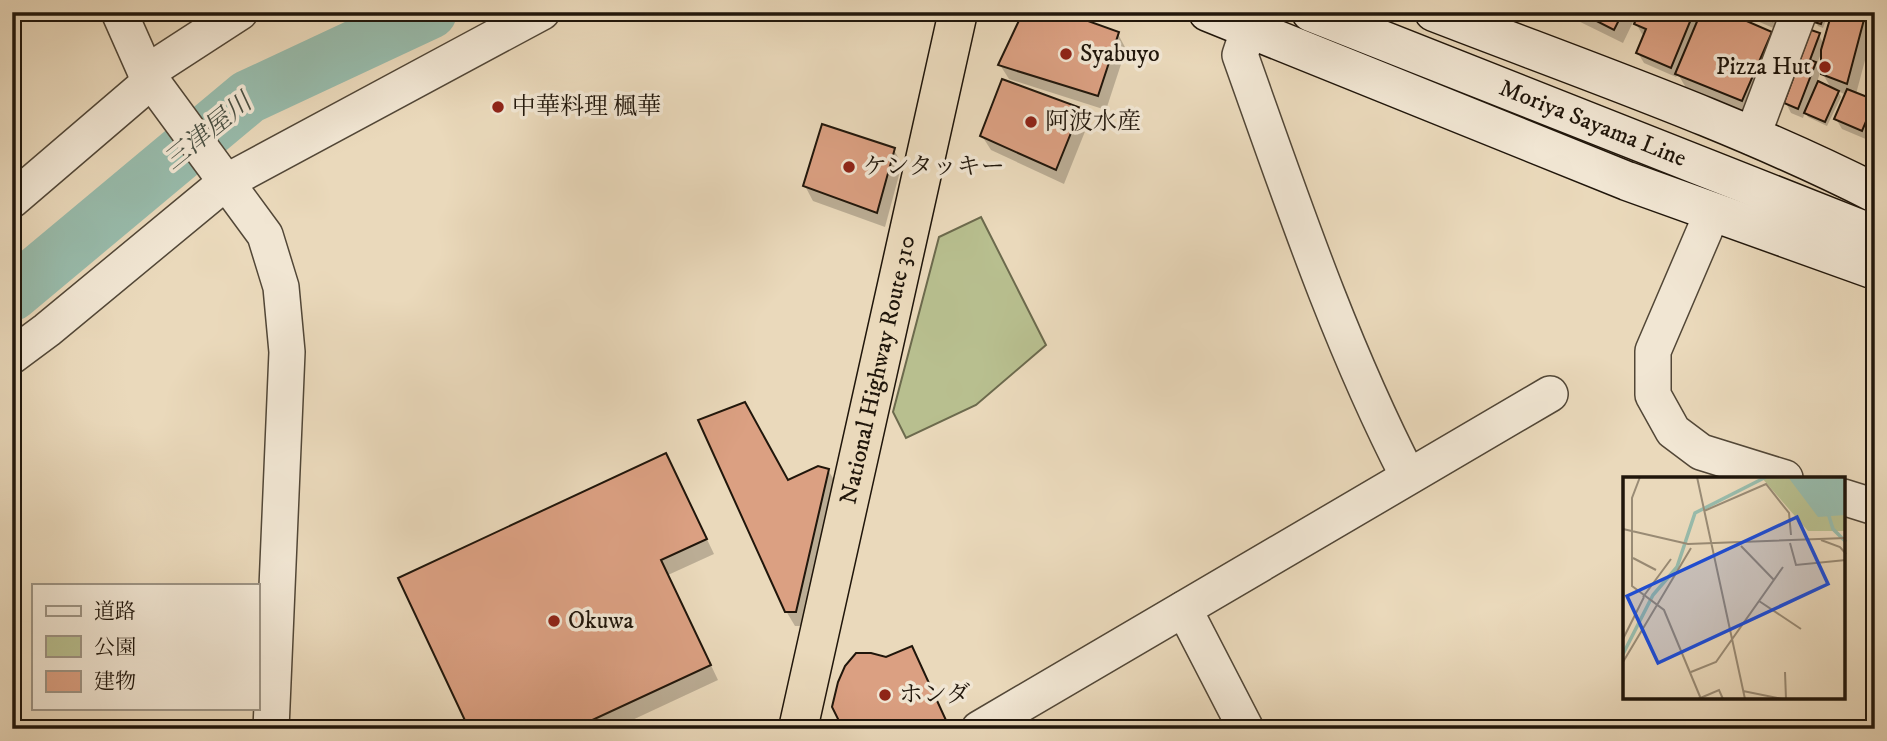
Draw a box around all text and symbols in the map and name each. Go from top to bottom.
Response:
place label: Syabuyo [1080,39,1160,69]
marker: Syabuyo [1058,46,1074,62]
place label: Pizza Hut [1716,52,1811,82]
marker: Pizza Hut [1817,59,1833,75]
street label: Moriya Sayama Line [1495,73,1691,174]
water label: 三津屋川 [157,85,261,178]
place label: 中華料理 楓華 [512,92,661,122]
marker: 中華料理 楓華 [490,99,506,115]
place label: 阿波水産 [1045,107,1141,137]
marker: 阿波水産 [1023,114,1039,130]
place label: ケンタッキー [863,152,1005,182]
marker: ケンタッキー [841,159,857,175]
street label: National Highway Route 310 [834,232,923,507]
inset map [1623,477,1845,699]
legend [32,584,259,710]
text: 道路 [94,599,136,625]
place label: Okuwa [568,606,635,636]
marker: Okuwa [546,613,562,629]
text: 公園 [94,635,136,661]
text: 建物 [94,669,136,695]
place label: ホンダ [899,680,970,710]
marker: ホンダ [877,687,893,703]

